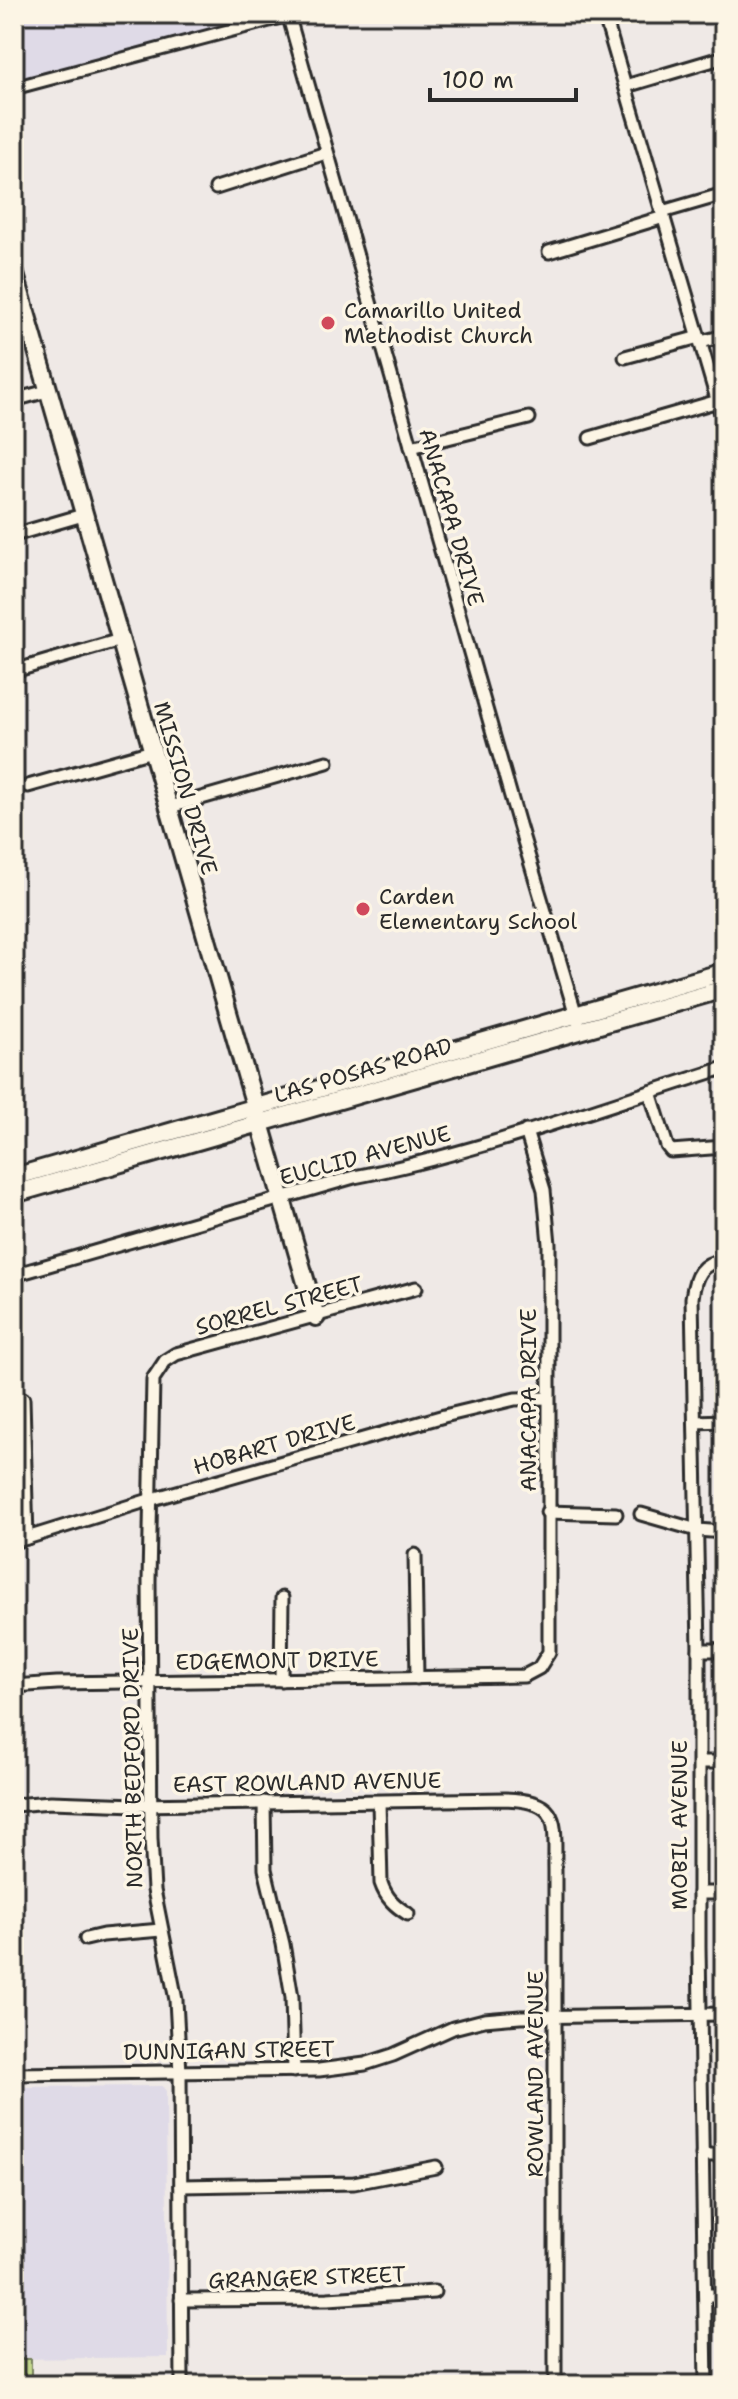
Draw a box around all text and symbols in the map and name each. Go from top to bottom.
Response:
scale bar [430,52,576,102]
text: 100 m [442,64,514,96]
place label: Camarillo United Methodist Church [344,296,533,350]
marker: Camarillo United Methodist Church [319,314,337,332]
street label: ANACAPA DRIVE [412,425,491,609]
street label: MISSION DRIVE [147,698,224,878]
place label: Carden Elementary School [379,882,577,936]
marker: Carden Elementary School [354,900,372,918]
street label: LAS POSAS ROAD [271,1031,455,1110]
street label: EUCLID AVENUE [276,1119,454,1192]
street label: SORREL STREET [192,1269,366,1342]
street label: ANACAPA DRIVE [514,1308,543,1492]
street label: HOBART DRIVE [190,1407,359,1481]
street label: NORTH BEDFORD DRIVE [116,1627,149,1889]
street label: EDGEMONT DRIVE [175,1644,379,1677]
street label: MOBIL AVENUE [665,1740,694,1910]
street label: EAST ROWLAND AVENUE [172,1766,442,1799]
street label: ROWLAND AVENUE [521,1971,550,2177]
street label: DUNNIGAN STREET [123,2034,335,2067]
street label: GRANGER STREET [208,2260,407,2295]

